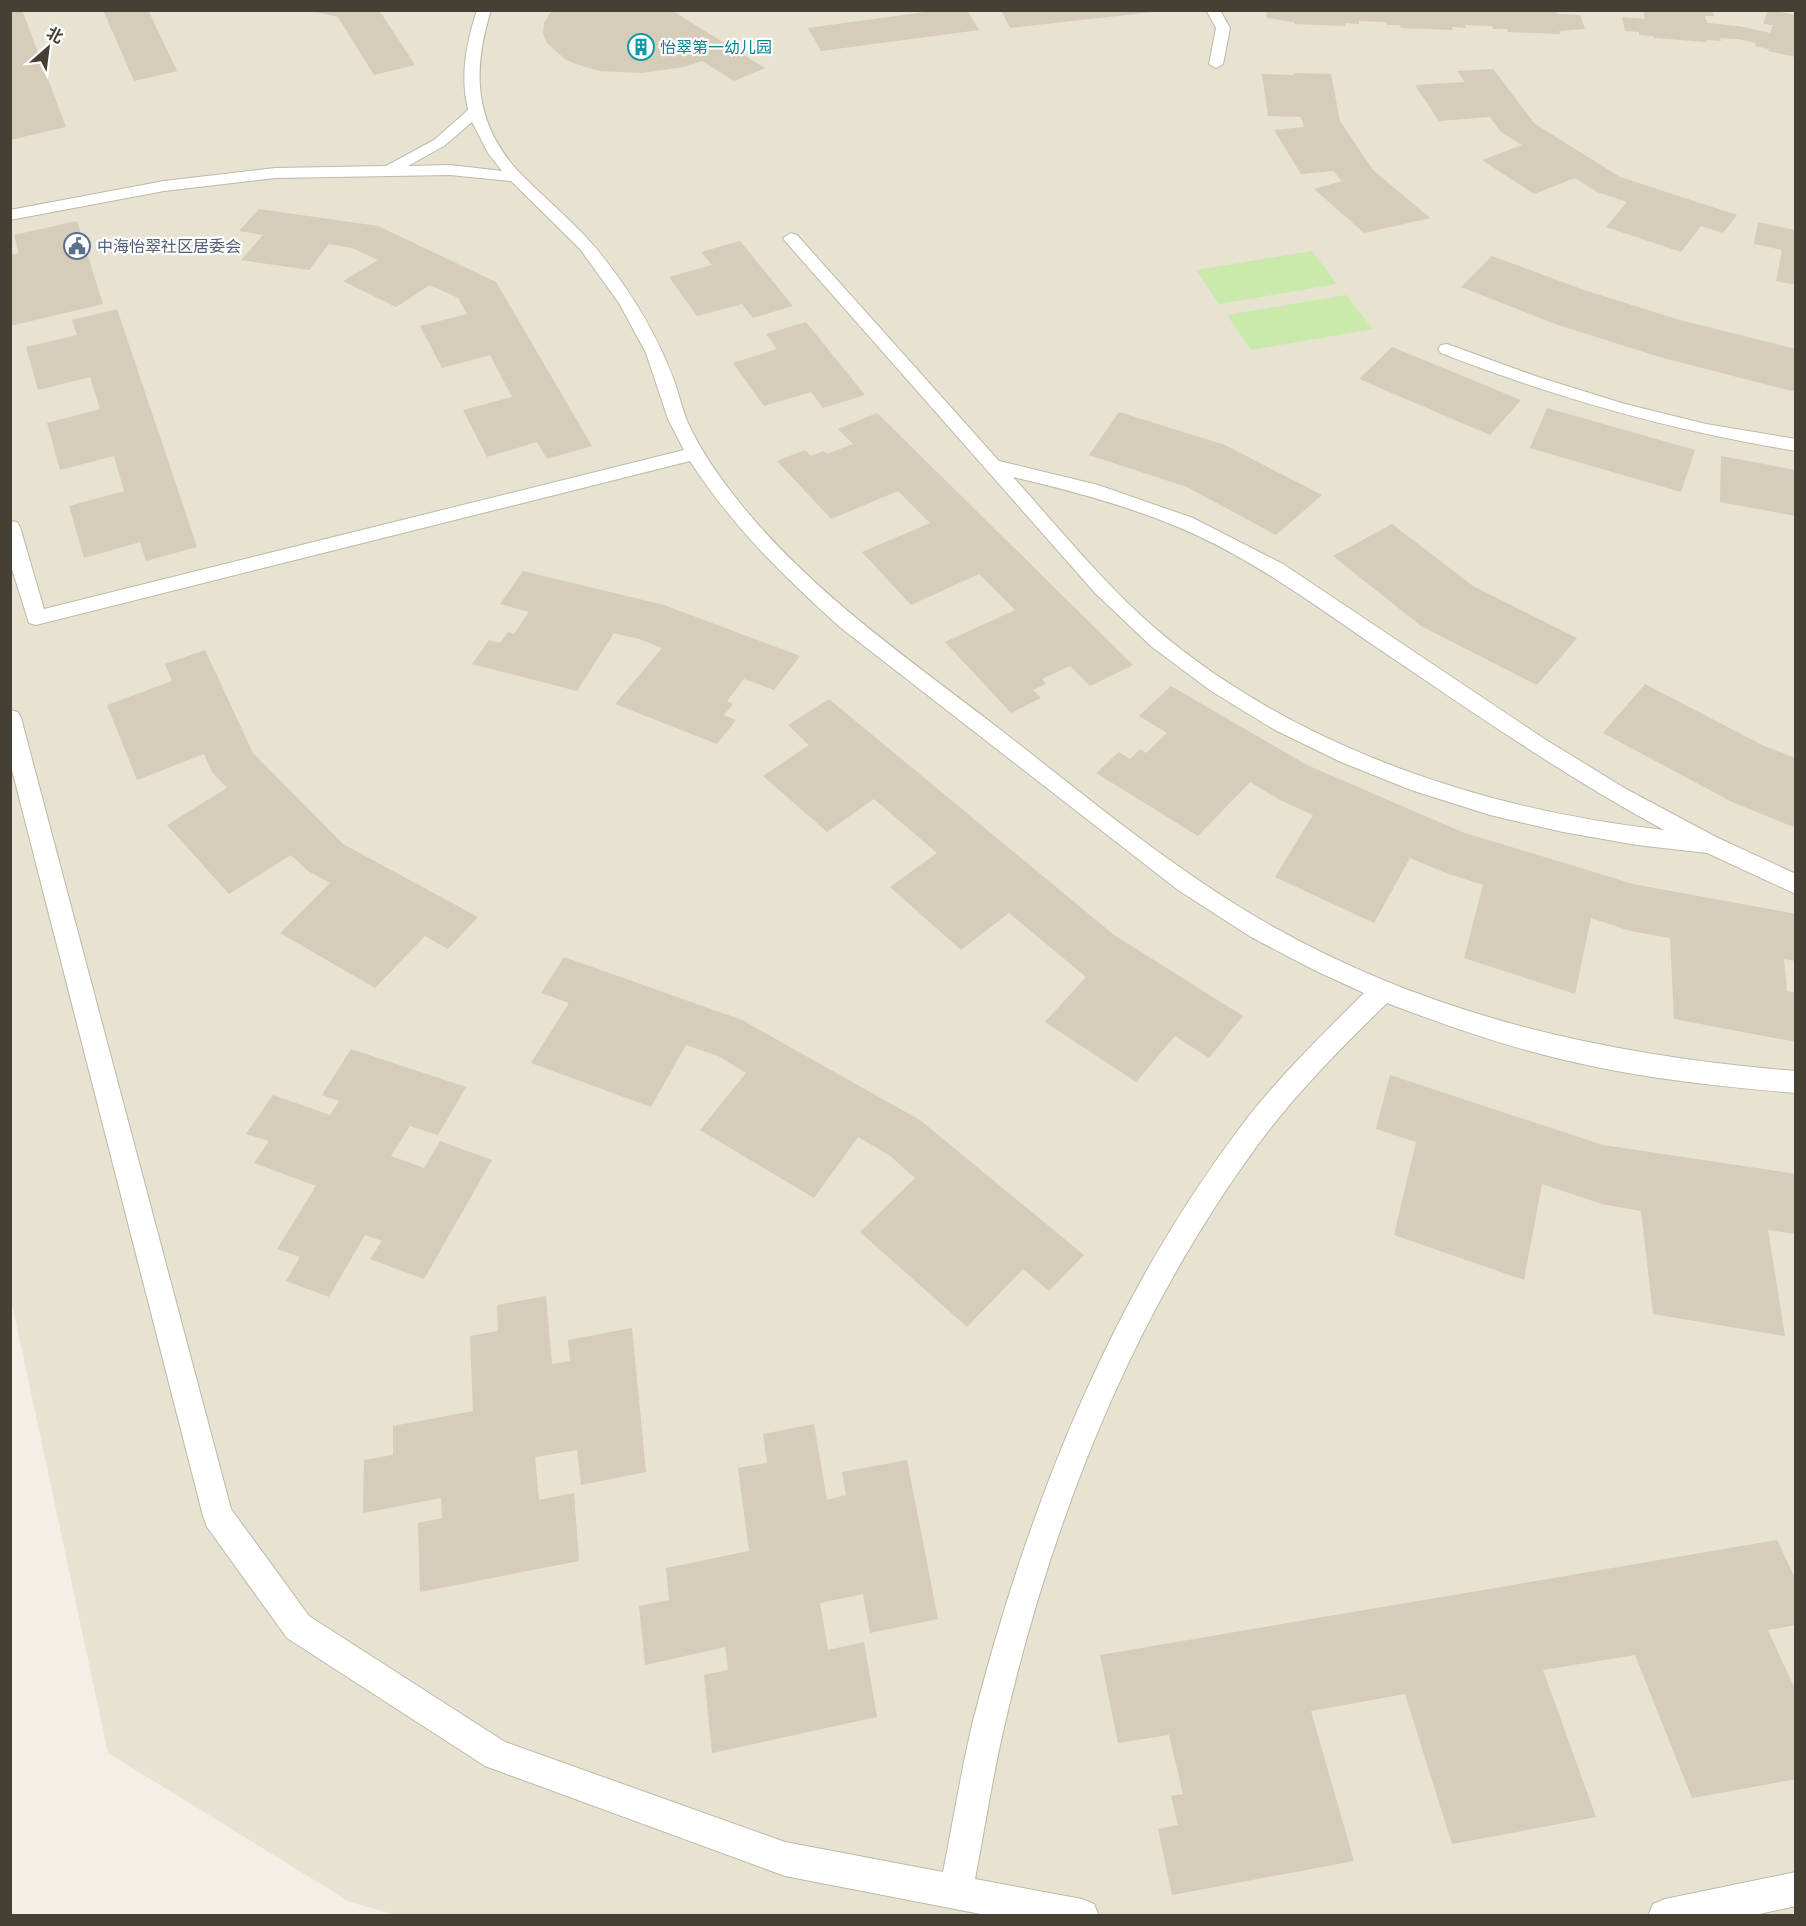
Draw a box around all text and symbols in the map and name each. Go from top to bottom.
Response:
north arrow [18,18,78,78]
text: 北 [43,22,67,47]
building icon: 怡翠第一幼儿园 [626,32,656,62]
place label: 怡翠第一幼儿园 [660,37,772,57]
public building icon: 中海怡翠社区居委会 [62,231,92,261]
place label: 中海怡翠社区居委会 [97,236,241,256]

